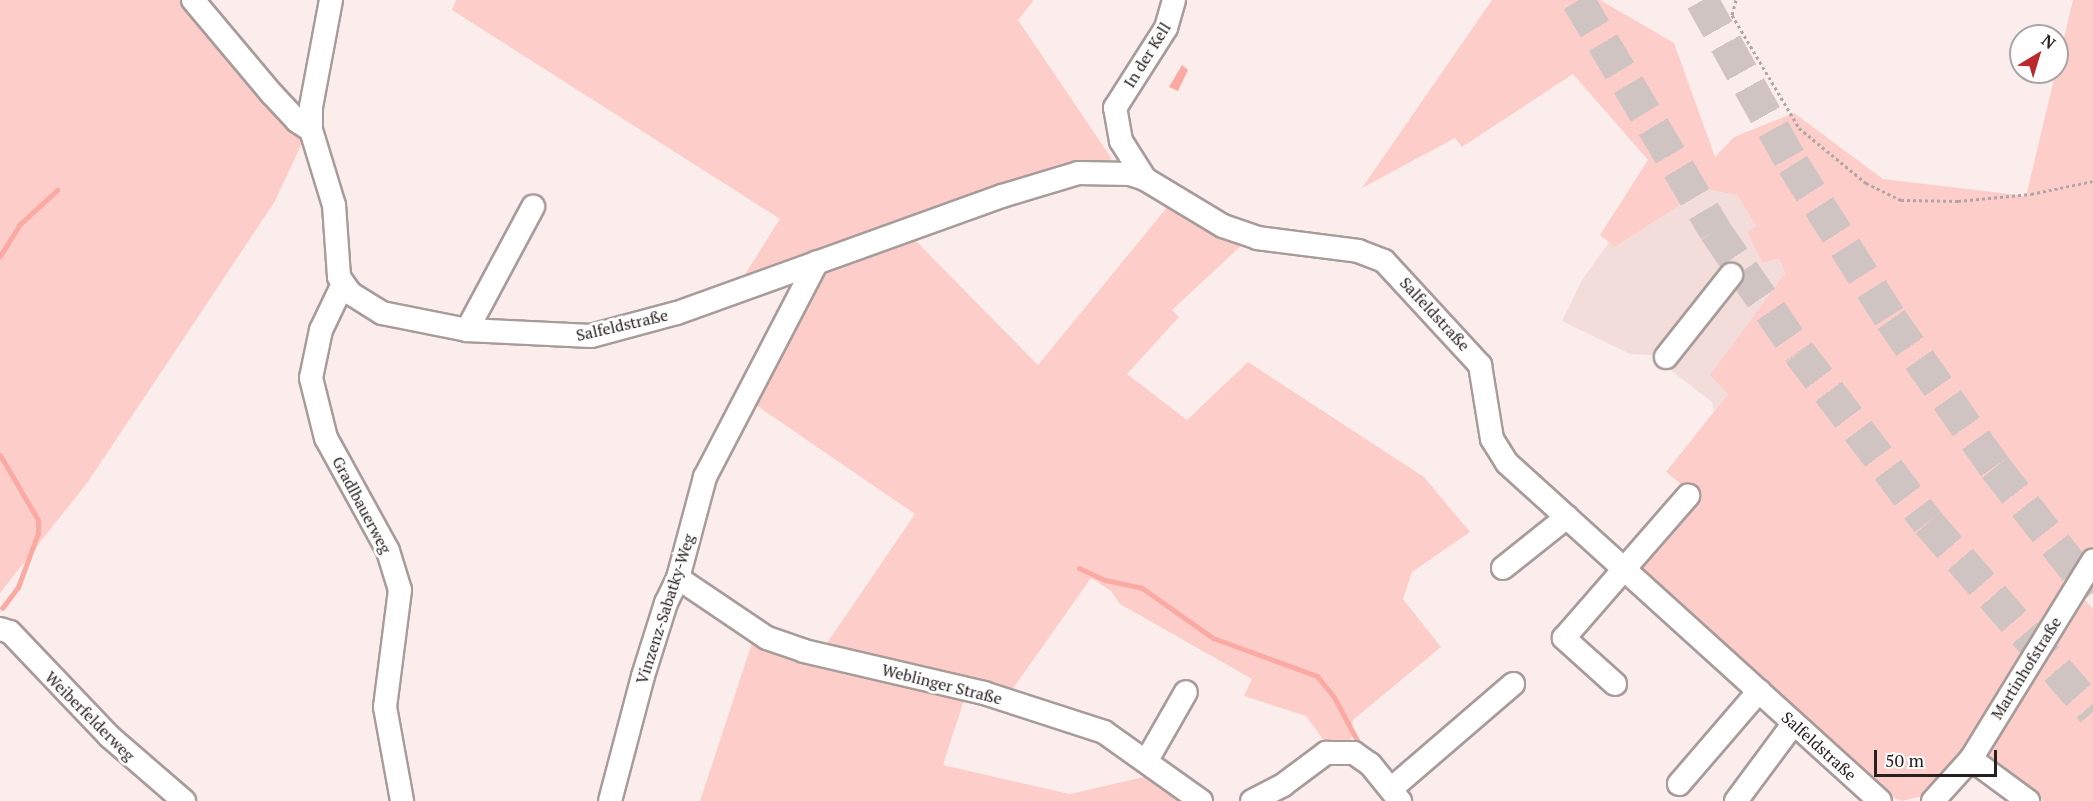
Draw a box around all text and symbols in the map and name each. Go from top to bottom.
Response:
street label: In der Kell [1119,19,1175,91]
north arrow [2009,24,2069,84]
text: N [2037,29,2060,54]
street label: Salfeldstraße [1396,273,1474,355]
street label: Salfeldstraße [574,305,670,345]
street label: Gradlbauerweg [328,453,396,557]
street label: Vinzenz-Sabatky-Weg [632,532,698,686]
street label: Martinhofstraße [1987,613,2065,723]
street label: Weblinger Straße [880,660,1004,708]
street label: Weiberfelderweg [41,667,139,765]
street label: Salfeldstraße [1778,708,1860,784]
scale bar [1877,738,2000,776]
text: 50 m [1885,748,1924,772]

